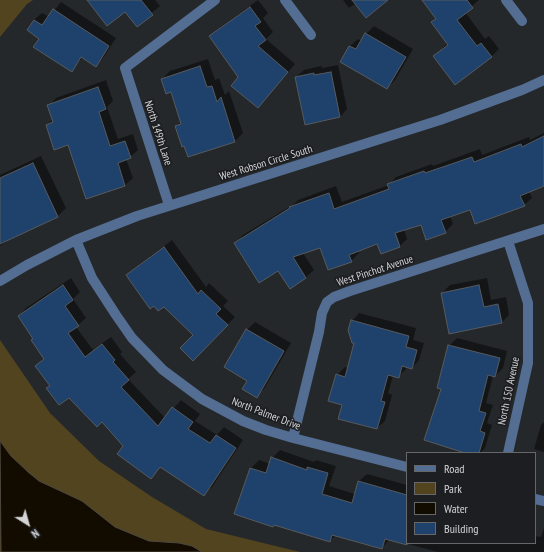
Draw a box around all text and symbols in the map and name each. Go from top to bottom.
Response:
street label: North 149th Lane [141,99,175,167]
street label: West Robson Circle South [218,143,314,183]
street label: West Pinchot Avenue [335,252,415,290]
street label: North 150 Avenue [495,356,523,426]
street label: North Palmer Drive [230,395,302,433]
legend [406,452,536,544]
text: Road [444,461,464,476]
text: Park [444,481,462,496]
text: Water [444,501,468,516]
north arrow [8,504,48,544]
text: Building [444,521,479,536]
text: N [29,526,42,541]

